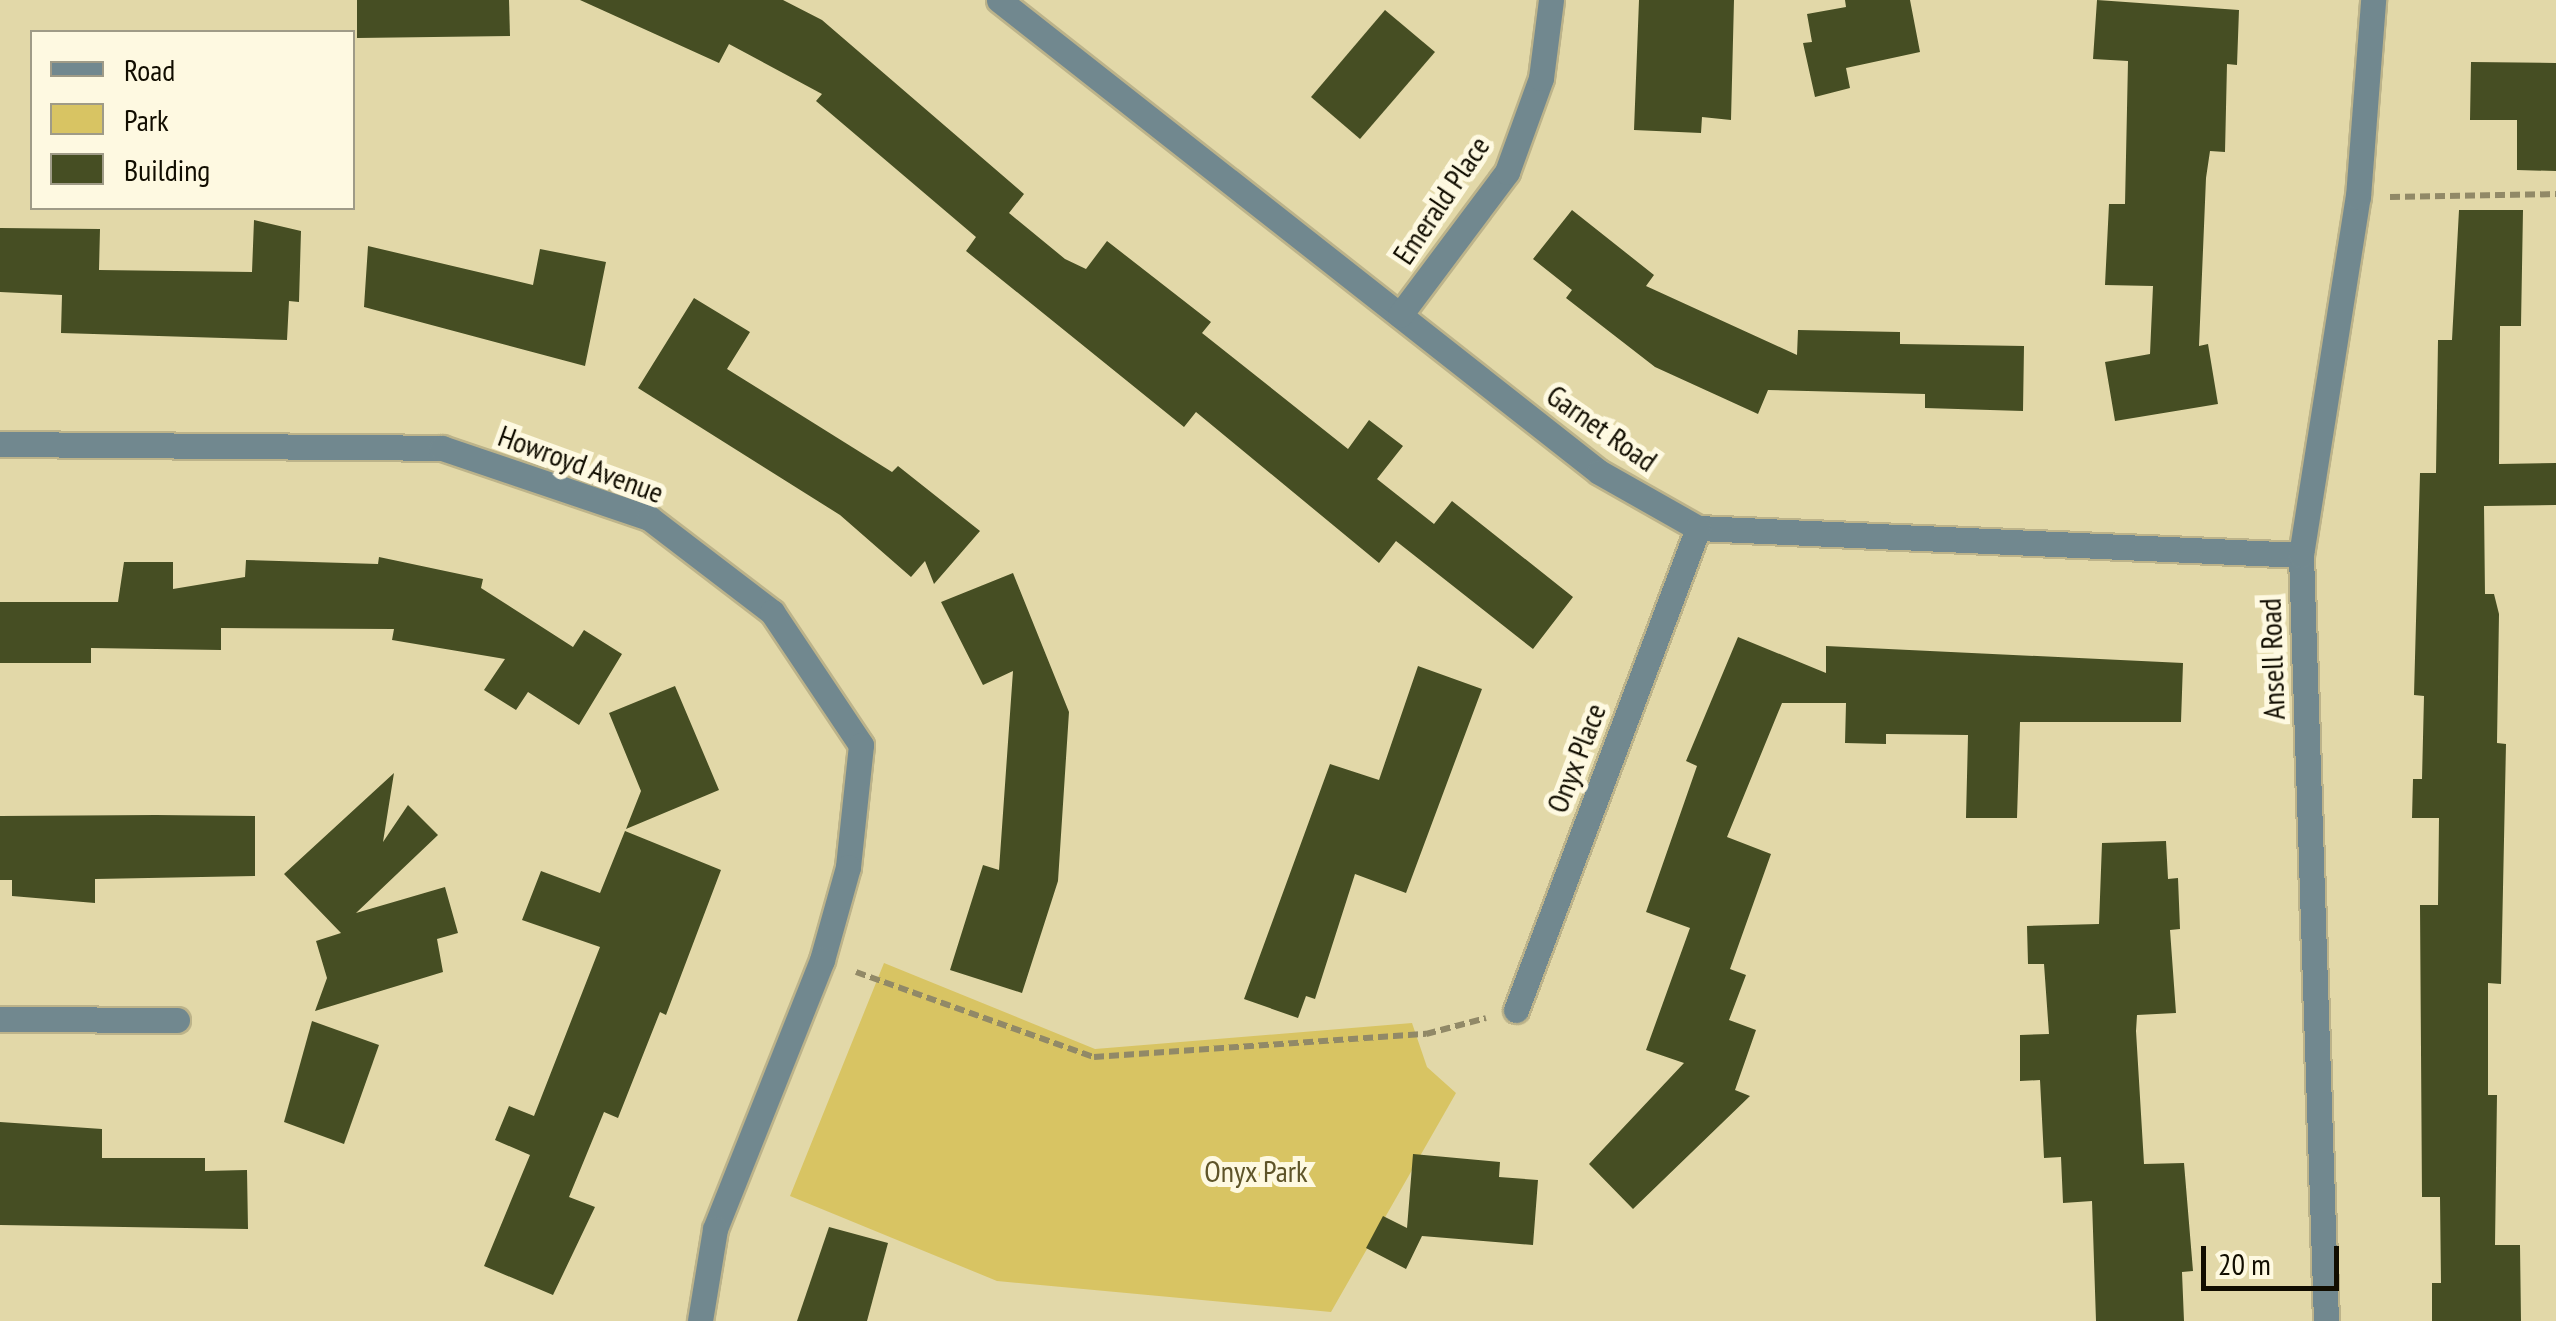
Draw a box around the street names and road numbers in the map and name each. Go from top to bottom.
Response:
street label: Emerald Place [1385,129,1497,271]
street label: Garnet Road [1540,377,1664,479]
street label: Howroyd Avenue [493,417,669,511]
street label: Ansell Road [2252,598,2292,720]
street label: Onyx Place [1539,698,1613,818]

